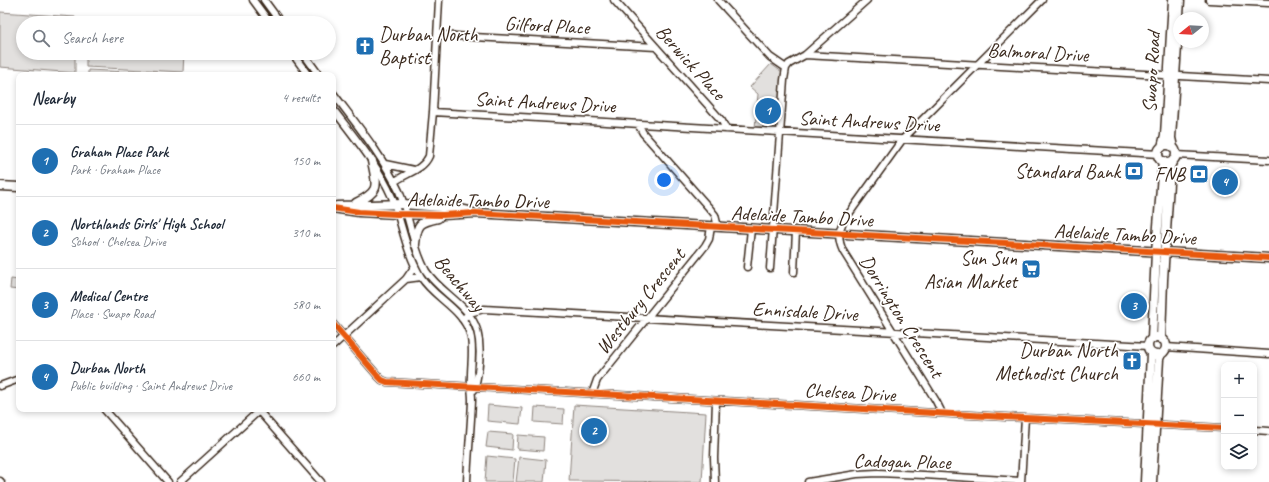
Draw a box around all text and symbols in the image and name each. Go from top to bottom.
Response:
street label: Gilford Place [504,11,591,40]
north arrow [1173,12,1209,48]
search box [16,16,336,60]
street label: Berwick Place [650,20,732,106]
place label: Durban North Baptist [379,22,479,70]
icon: search [30,27,52,49]
street label: Swapo Road [1137,28,1166,113]
text: Search here [62,29,123,48]
church icon: Durban North Baptist [354,35,376,57]
street label: Balmoral Drive [987,37,1091,68]
street label: Saint Andrews Drive [474,86,617,119]
text: Nearby [32,88,75,109]
text: 4 results [282,90,320,106]
pin: 1 [755,96,781,126]
street label: Saint Andrews Drive [798,105,941,138]
text: Graham Place Park [70,143,168,162]
text: 1 [42,153,48,169]
text: 150 m [292,153,320,169]
place label: Standard Bank [1015,159,1122,184]
bank icon: Standard Bank [1123,160,1145,182]
text: Park · Graham Place [70,162,160,178]
place label: FNB [1155,162,1187,187]
bank icon: FNB [1188,163,1210,185]
pin: 4 [1212,167,1238,197]
your location [654,170,674,190]
street label: Adelaide Tambo Drive [407,187,551,214]
street label: Adelaide Tambo Drive [730,200,875,233]
text: Northlands Girls' High School [70,215,223,234]
street label: Adelaide Tambo Drive [1053,218,1198,251]
text: 2 [42,225,48,241]
text: 310 m [292,225,320,241]
text: School · Chelsea Drive [70,234,166,250]
street label: Westbury Crescent [590,242,692,359]
place label: Sun Sun Asian Market [924,246,1019,294]
street label: Beachway [429,250,492,318]
street label: Dorrington Crescent [854,250,951,384]
supermarket icon: Sun Sun Asian Market [1020,258,1042,280]
text: Medical Centre [70,287,147,306]
pin: 3 [1121,291,1147,321]
street label: Ennisdale Drive [752,296,860,327]
text: 3 [42,297,48,313]
text: 580 m [292,297,320,313]
text: Place · Swapo Road [70,306,154,322]
place label: Durban North Methodist Church [995,338,1119,386]
church icon: Durban North Methodist Church [1121,350,1143,372]
text: Durban North [70,359,145,378]
map controls [1221,362,1257,470]
button: + [1221,362,1257,398]
text: 4 [42,369,48,385]
text: 660 m [292,369,320,385]
text: Public building · Saint Andrews Drive [70,378,232,394]
street label: Chelsea Drive [804,378,897,407]
button: − [1221,398,1257,434]
pin: 2 [581,416,607,446]
button: layers [1221,434,1257,470]
street label: Cadogan Place [853,448,952,475]

